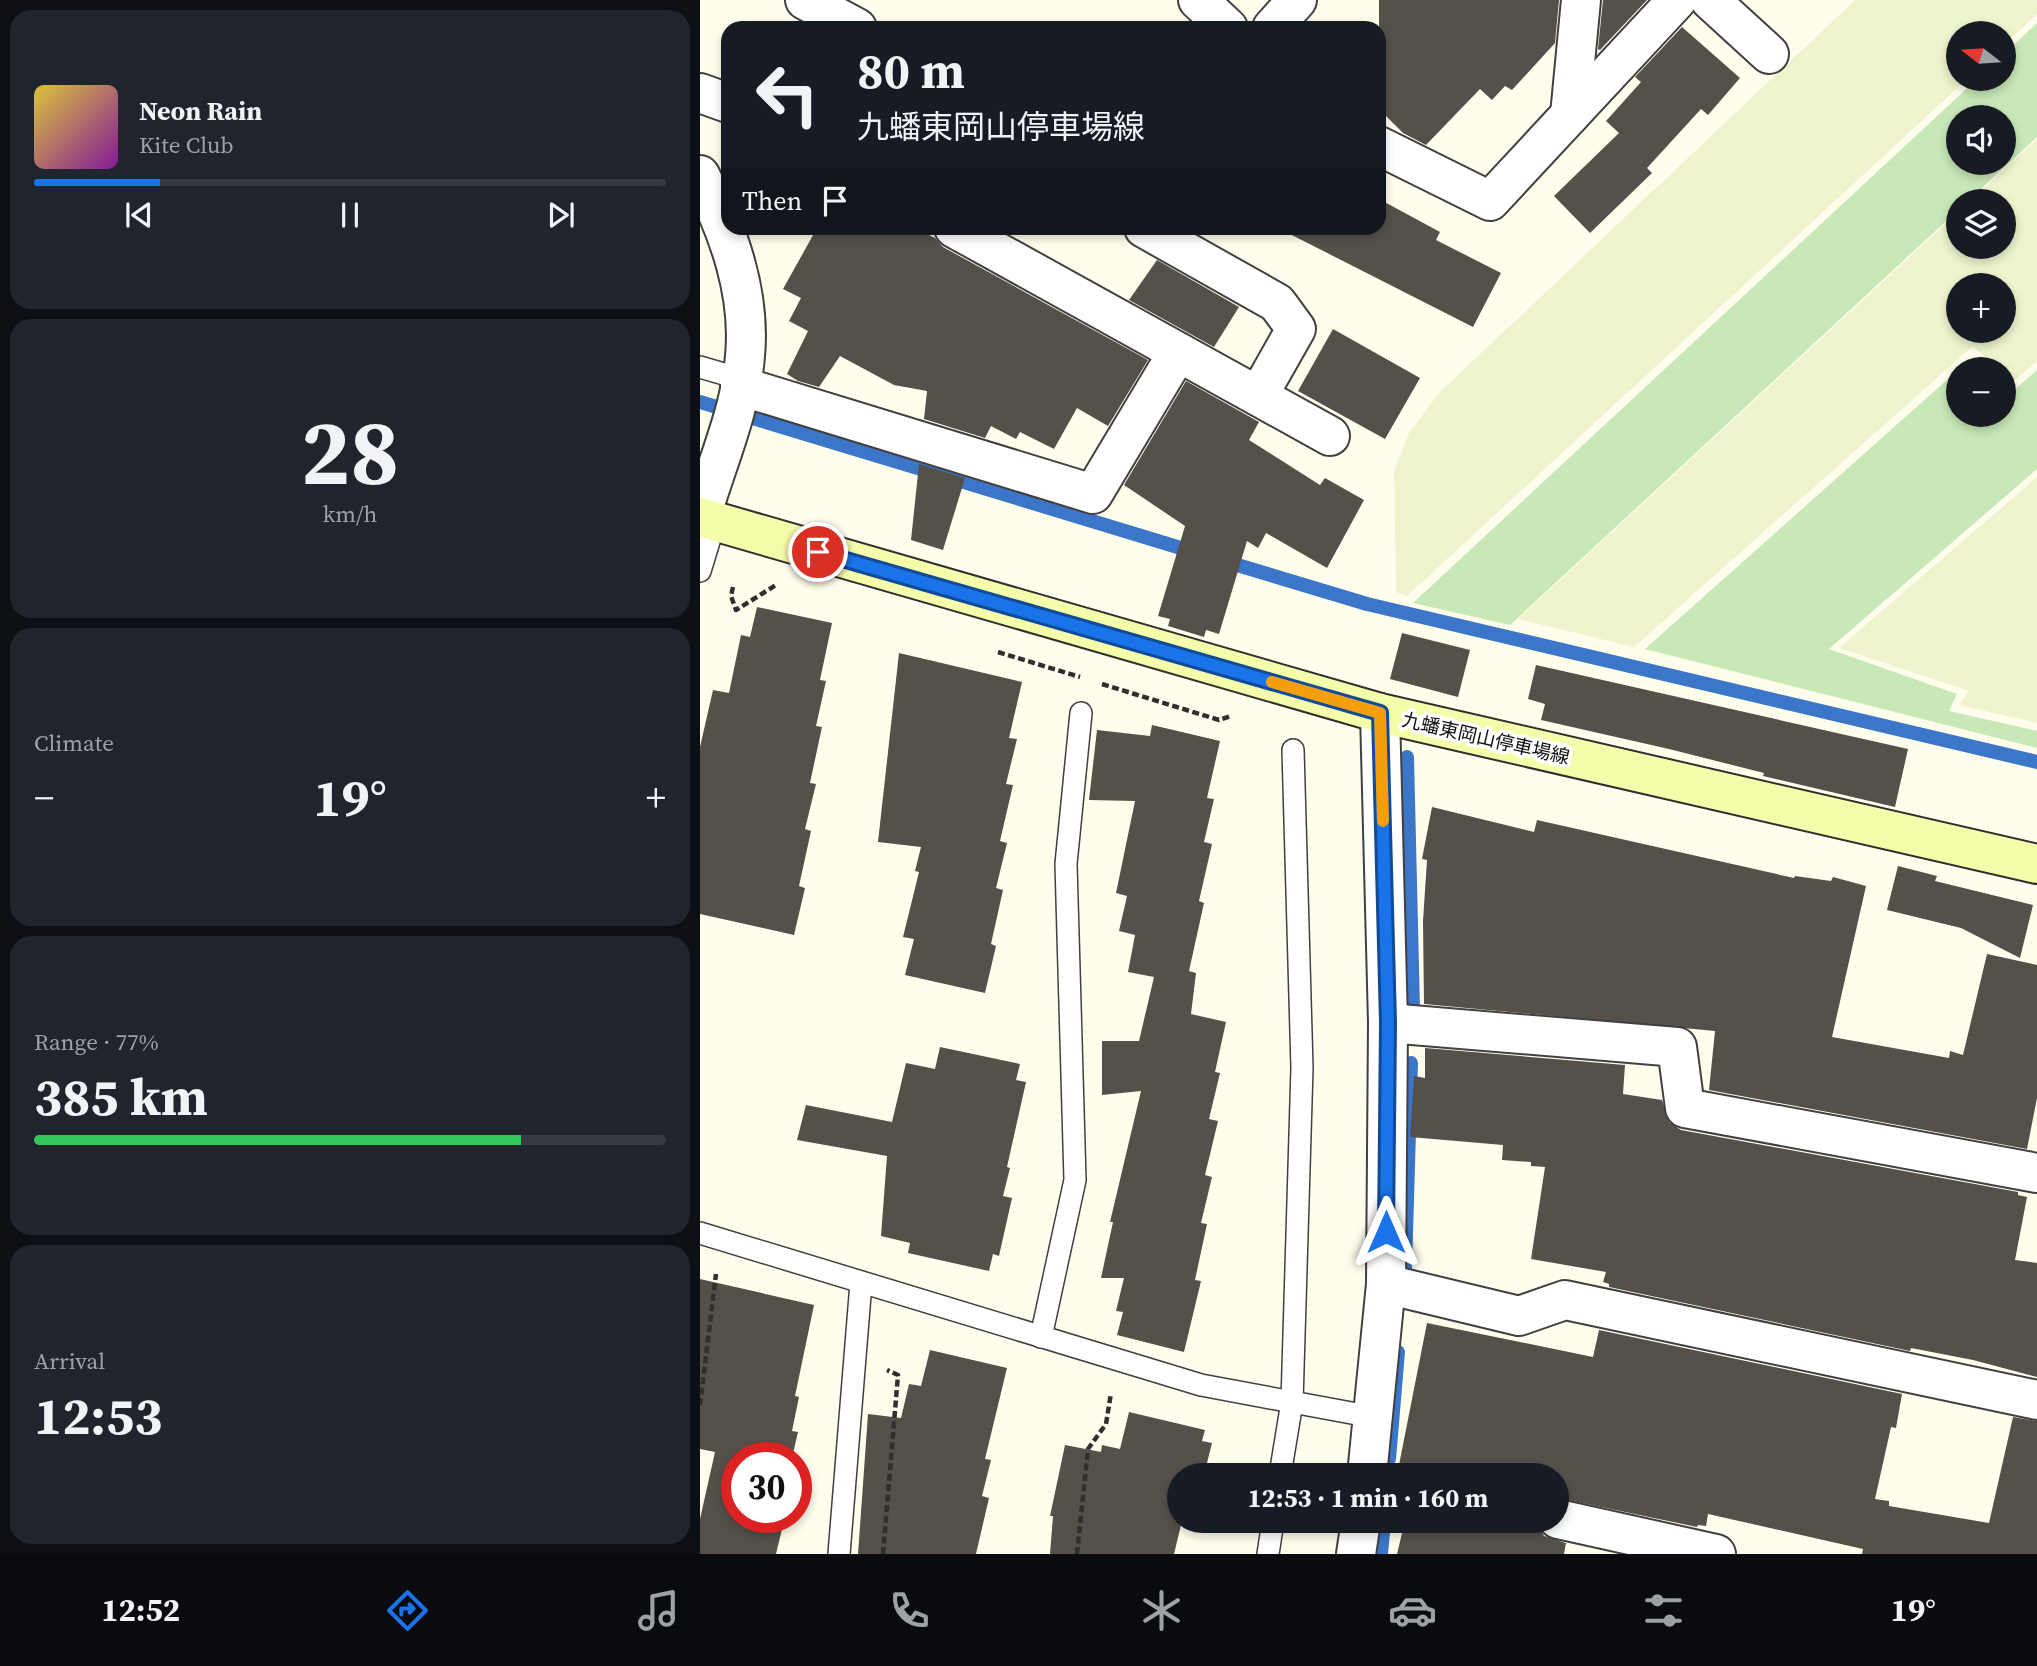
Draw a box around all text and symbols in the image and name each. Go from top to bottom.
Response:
north arrow [1946,21,2016,91]
map controls [1946,21,2016,427]
text: 80 m [857,37,965,104]
icon: left [742,49,833,140]
text: Neon Rain [139,93,262,129]
text: 九蟠東岡山停車場線 [857,105,1145,149]
button: sound [1946,105,2016,175]
text: Kite Club [139,129,234,161]
icon: arrive [816,182,854,220]
text: Then [742,183,802,219]
button: layers [1946,189,2016,259]
icon: previous [120,196,158,234]
icon: pause [331,196,369,234]
icon: next [542,196,580,234]
button: + [1946,273,2016,343]
button: − [1946,357,2016,427]
text: 28 [301,390,399,514]
text: km/h [323,498,377,530]
pin [788,522,848,582]
icon: arrive [799,533,837,571]
street label: 九蟠東岡山停車場線 [1400,706,1572,770]
text: Climate [34,727,114,759]
text: 19° [313,762,387,833]
text: − [34,772,54,824]
text: + [646,772,666,824]
text: Range · 77% [34,1026,159,1058]
text: 385 km [34,1061,208,1132]
position arrow [1349,1195,1423,1269]
text: Arrival [34,1345,105,1377]
text: 12:53 [34,1380,162,1451]
speed limit sign: 30 [721,1442,812,1533]
text: 12:53 · 1 min · 160 m [1248,1480,1488,1516]
icon: directions [383,1586,432,1635]
icon: music [634,1586,683,1635]
icon: phone [885,1586,934,1635]
icon: climate [1137,1586,1186,1635]
icon: car [1388,1586,1437,1635]
icon: filters [1639,1586,1688,1635]
text: 12:52 [101,1588,180,1632]
text: 19° [1891,1588,1936,1632]

